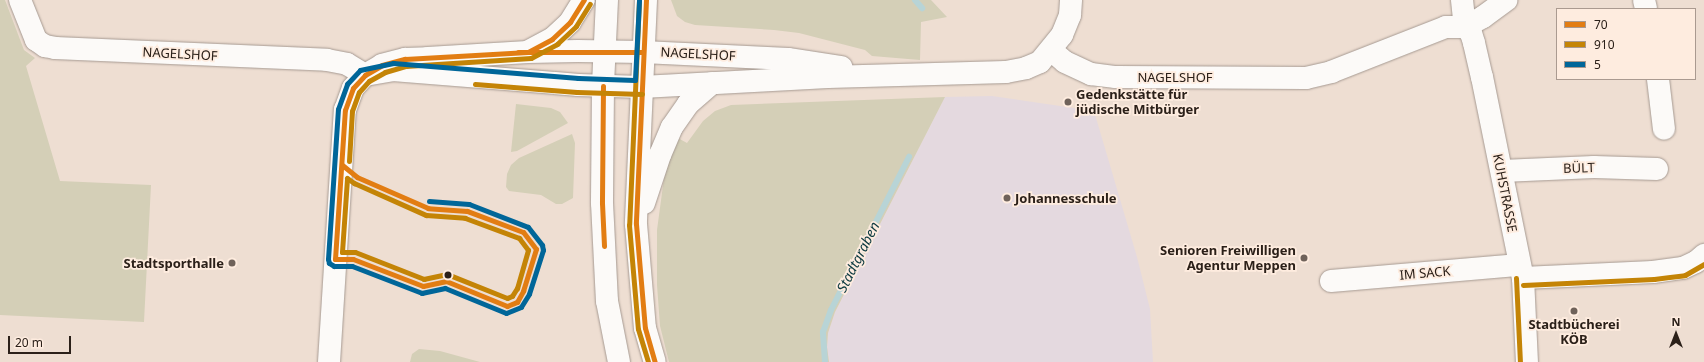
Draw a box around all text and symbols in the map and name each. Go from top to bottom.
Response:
legend [1556,8,1696,80]
text: 70 [1594,16,1608,33]
text: 910 [1594,36,1615,53]
street label: NAGELSHOF [142,44,218,64]
street label: NAGELSHOF [660,44,736,64]
text: 5 [1594,56,1601,73]
street label: NAGELSHOF [1137,69,1213,85]
place label: Gedenkstätte für jüdische Mitbürger [1076,87,1199,118]
marker: Gedenkstätte für jüdische Mitbürger [1063,97,1073,107]
street label: KUHSTRASSE [1490,153,1520,233]
street label: BÜLT [1563,160,1595,176]
place label: Johannesschule [1015,190,1117,206]
marker: Johannesschule [1002,193,1012,203]
water label: Stadtgraben [833,219,883,295]
place label: Senioren Freiwilligen Agentur Meppen [1160,243,1296,274]
marker: Senioren Freiwilligen Agentur Meppen [1299,253,1309,263]
place label: Stadtsporthalle [123,255,224,271]
marker: Stadtsporthalle [227,258,237,268]
street label: IM SACK [1399,263,1451,283]
unlabelled marker [443,270,453,280]
marker: Stadtbücherei KÖB [1569,306,1579,316]
north arrow [1656,314,1696,354]
text: N [1672,314,1680,329]
place label: Stadtbücherei KÖB [1528,317,1620,348]
scale bar [10,328,73,354]
text: 20 m [15,334,43,351]

